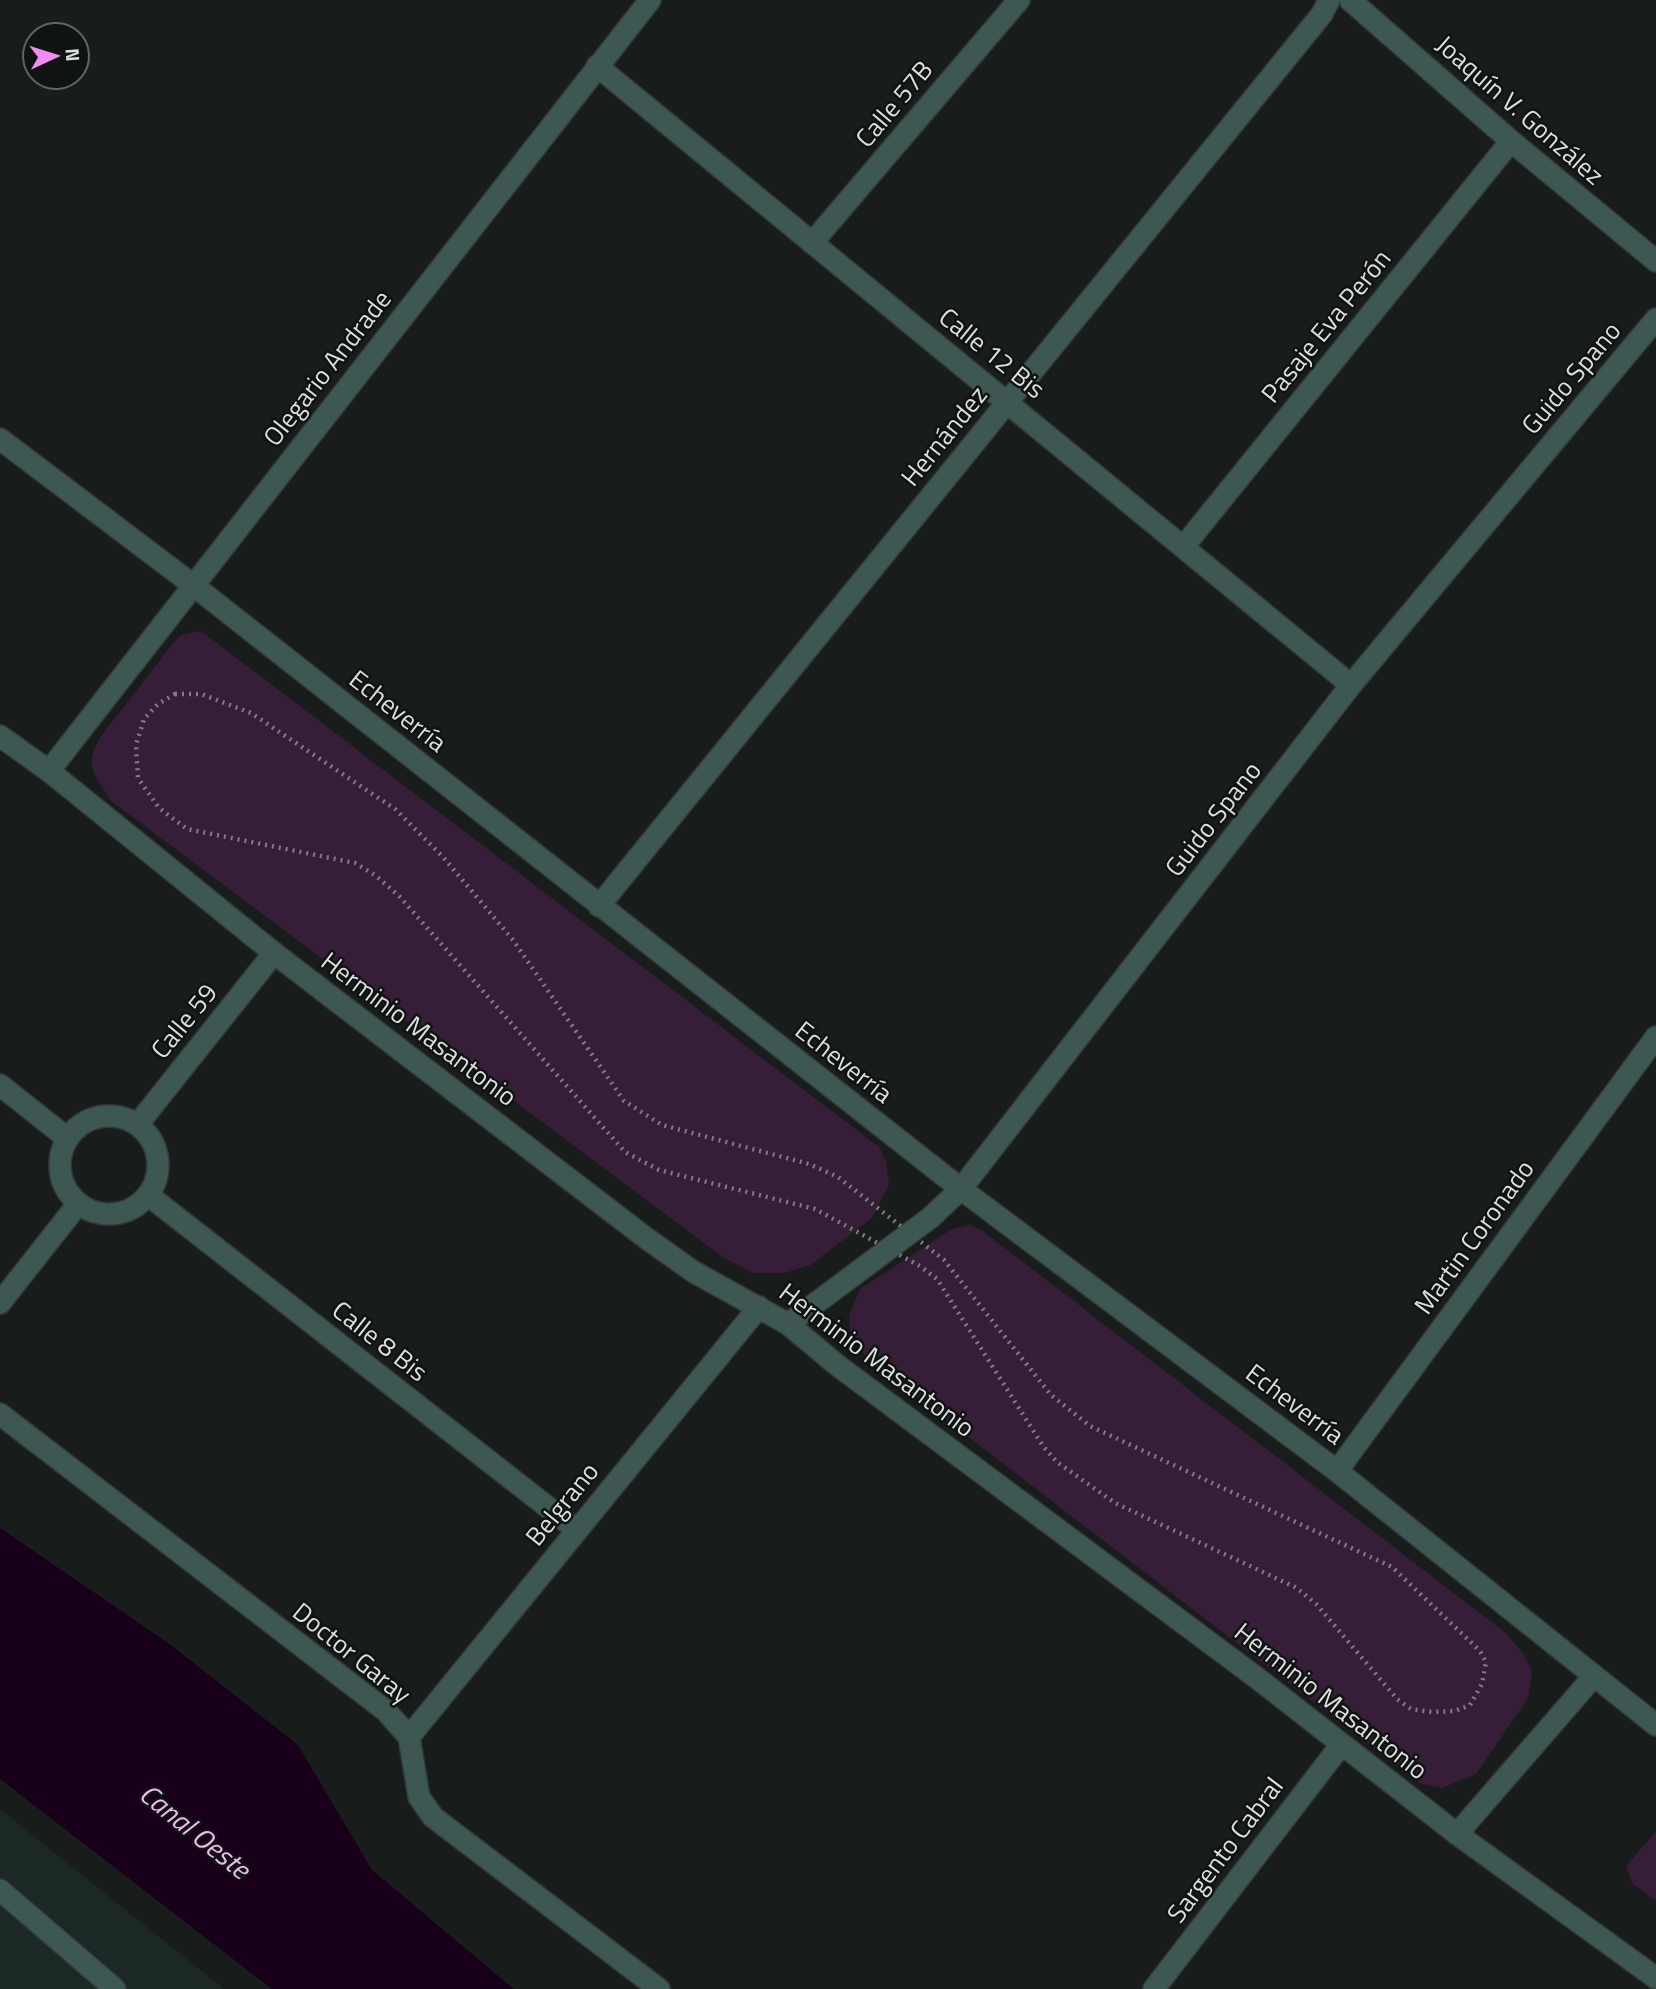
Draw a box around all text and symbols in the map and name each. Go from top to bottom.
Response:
north arrow [21,21,91,91]
street label: Joaquín V. González [1428,25,1613,194]
text: N [59,47,88,62]
street label: Calle 57B [846,52,942,156]
street label: Pasaje Eva Perón [1251,240,1400,411]
street label: Olegario Andrade [253,281,400,454]
street label: Calle 12 Bis [931,298,1054,408]
street label: Guido Spano [1512,313,1630,443]
street label: Hernández [891,377,996,494]
street label: Echeverría [341,660,455,761]
street label: Guido Spano [1155,753,1270,885]
street label: Herminio Masantonio [313,942,525,1115]
street label: Calle 59 [141,975,226,1067]
street label: Echeverría [787,1011,901,1112]
street label: Martin Coronado [1404,1151,1543,1322]
street label: Herminio Masantonio [771,1273,983,1446]
street label: Calle 8 Bis [324,1291,436,1390]
street label: Echeverría [1238,1354,1353,1454]
street label: Belgrano [516,1453,608,1554]
street label: Doctor Garay [285,1592,420,1713]
street label: Herminio Masantonio [1226,1613,1436,1789]
street label: Sargento Cabral [1157,1769,1292,1931]
water label: Canal Oeste [130,1772,262,1890]

